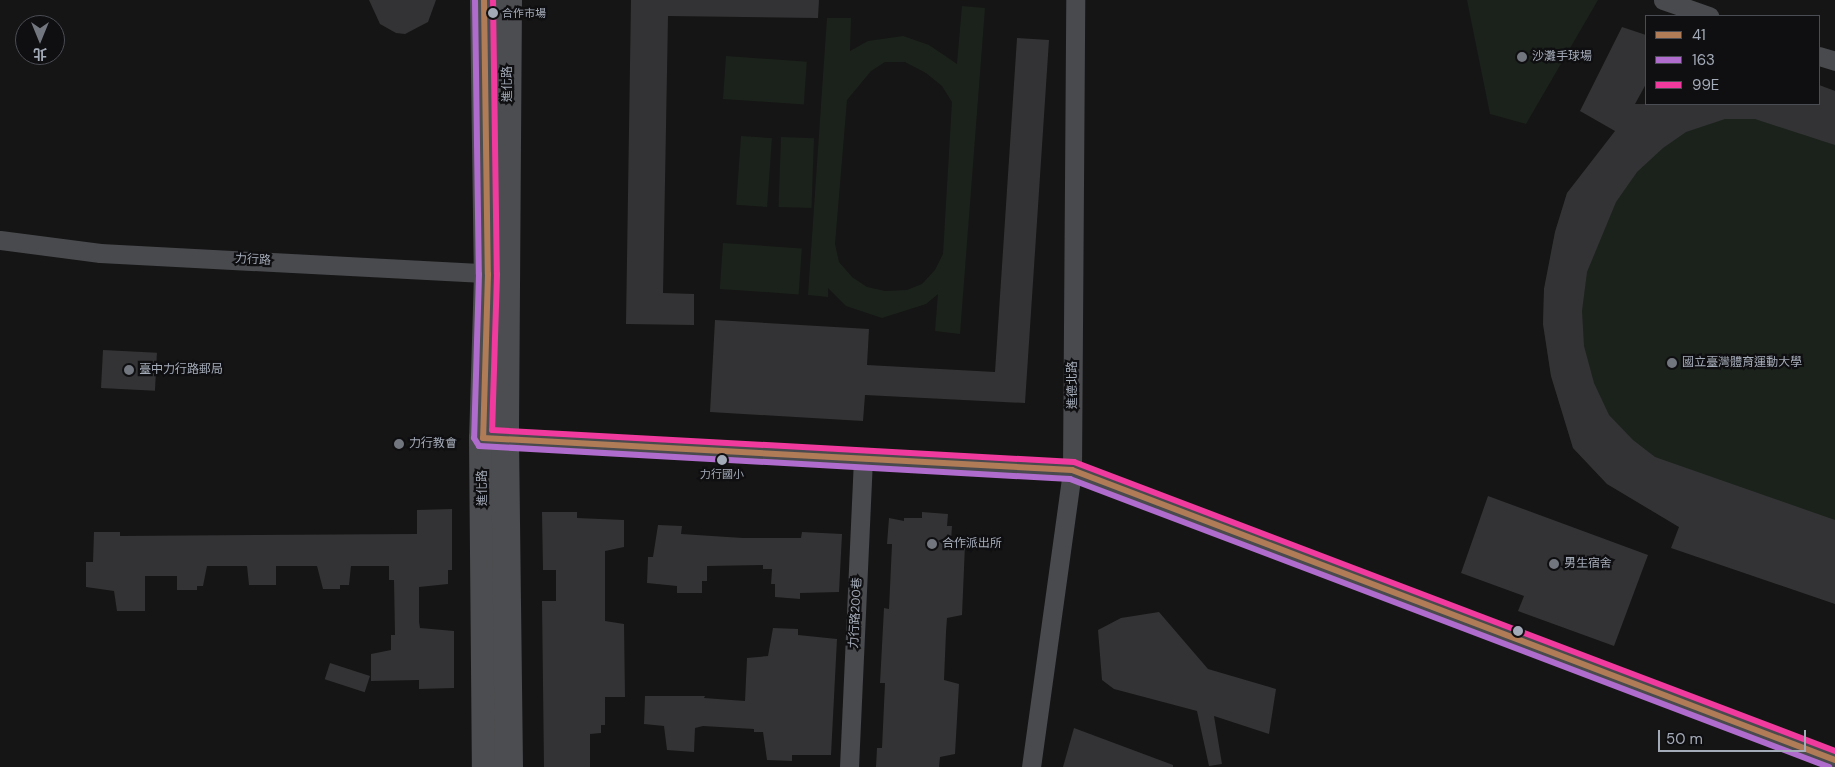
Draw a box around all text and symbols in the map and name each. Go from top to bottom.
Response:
place label: 合作市場 [502,6,546,20]
marker: 合作市場 [488,8,498,18]
north arrow [15,15,65,65]
legend [1645,15,1820,105]
text: 41 [1692,25,1706,45]
text: 北 [33,45,47,63]
place label: 沙灘手球場 [1532,50,1592,64]
text: 163 [1692,50,1715,70]
marker: 沙灘手球場 [1516,51,1528,63]
street label: 進化路 [501,66,515,102]
text: 99E [1692,75,1719,95]
street label: 力行路 [235,252,271,268]
place label: 國立臺灣體育運動大學 [1682,356,1802,370]
marker: 國立臺灣體育運動大學 [1666,357,1678,369]
street label: 進德北路 [1066,361,1080,409]
place label: 臺中力行路郵局 [139,363,223,377]
marker: 臺中力行路郵局 [123,364,135,376]
place label: 力行教會 [409,437,457,451]
marker: 力行教會 [393,438,405,450]
marker: 力行國小 [717,455,727,465]
place label: 力行國小 [700,467,744,481]
street label: 進化路 [476,470,490,506]
place label: 合作派出所 [942,537,1002,551]
marker: 合作派出所 [926,538,938,550]
place label: 男生宿舍 [1564,557,1612,571]
marker: 男生宿舍 [1548,558,1560,570]
street label: 力行路200巷 [847,577,865,649]
unlabelled marker [1513,626,1523,636]
scale bar [1660,720,1808,752]
text: 50 m [1666,729,1703,749]

